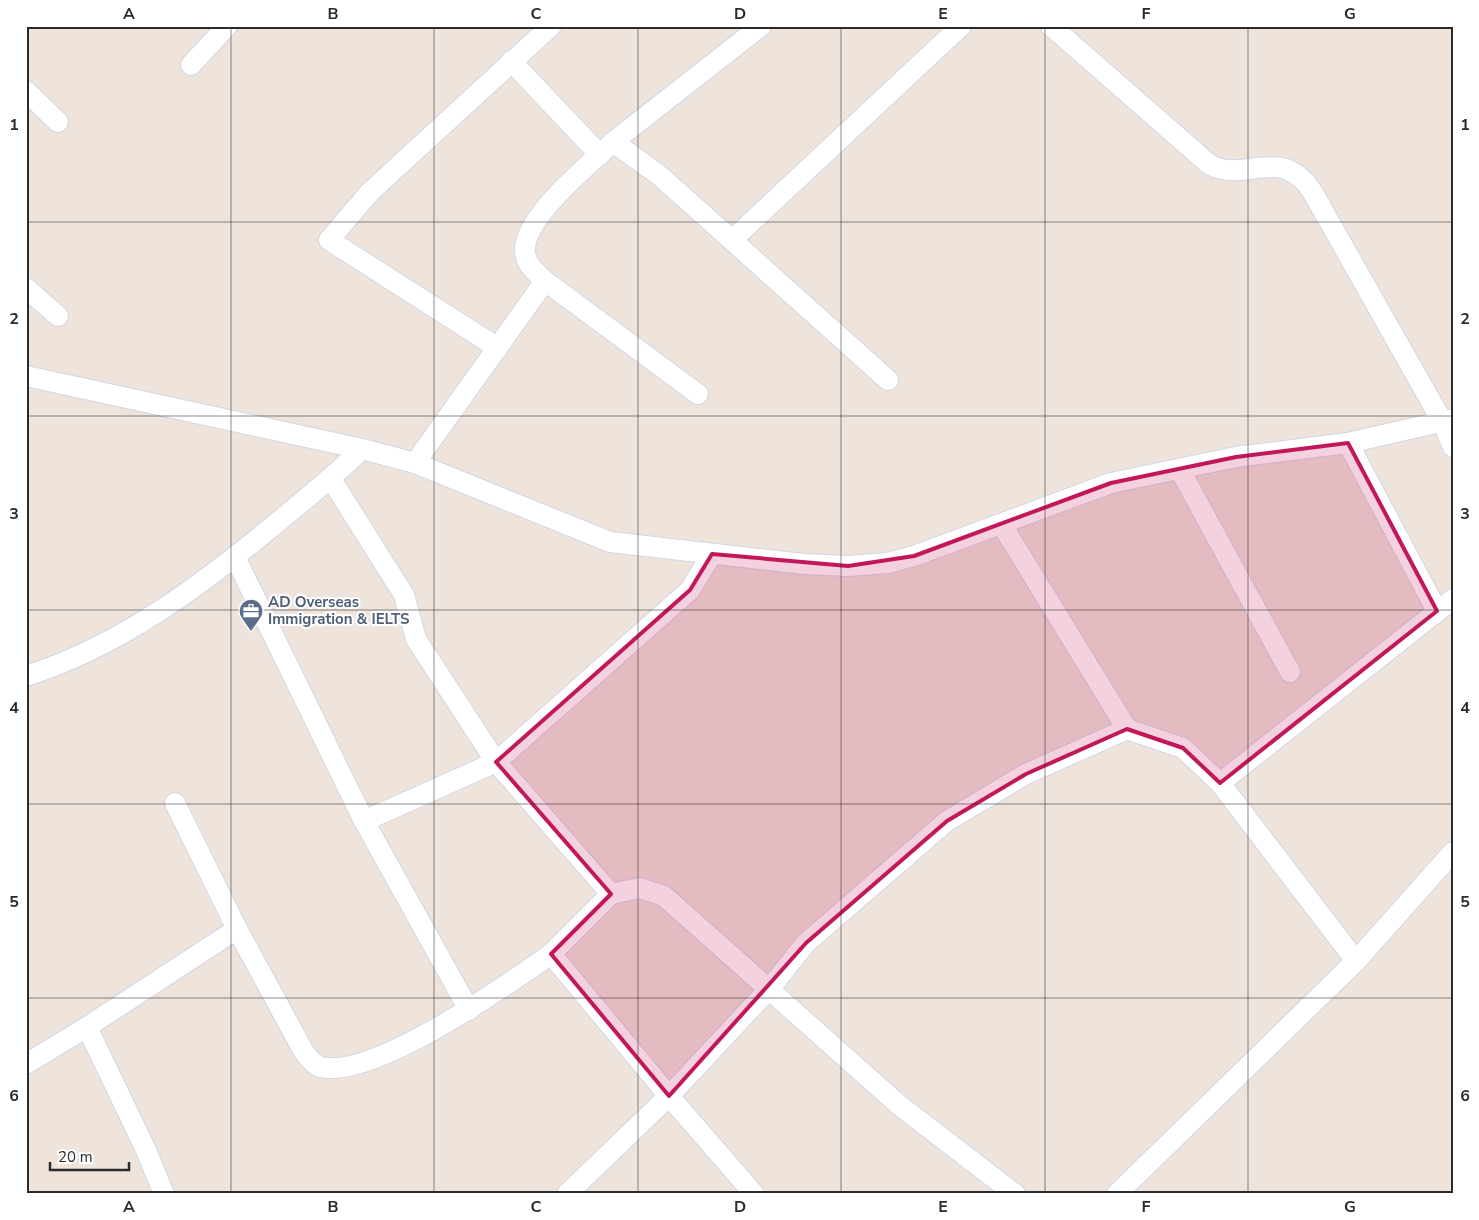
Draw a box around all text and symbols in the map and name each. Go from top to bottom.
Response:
text: A [123,3,135,25]
text: B [327,3,339,25]
text: C [531,3,542,25]
text: D [734,3,746,25]
text: E [938,3,948,25]
text: F [1142,3,1151,25]
text: G [1344,3,1356,25]
text: 1 [9,114,19,136]
text: 1 [1460,114,1470,136]
text: 2 [9,308,19,330]
text: 2 [1460,308,1470,330]
text: 3 [9,503,19,525]
text: 3 [1460,503,1470,525]
place label: AD Overseas Immigration & IELTS [268,592,410,629]
office icon: AD Overseas Immigration & IELTS [238,598,264,632]
text: 4 [9,697,19,719]
text: 4 [1460,697,1470,719]
text: 5 [9,891,19,913]
text: 5 [1460,891,1470,913]
text: 6 [9,1085,19,1107]
text: 6 [1460,1085,1470,1107]
scale bar [50,1140,129,1172]
text: 20 m [58,1147,93,1167]
text: A [123,1196,135,1218]
text: B [327,1196,339,1218]
text: C [531,1196,542,1218]
text: D [734,1196,746,1218]
text: E [938,1196,948,1218]
text: F [1142,1196,1151,1218]
text: G [1344,1196,1356,1218]

